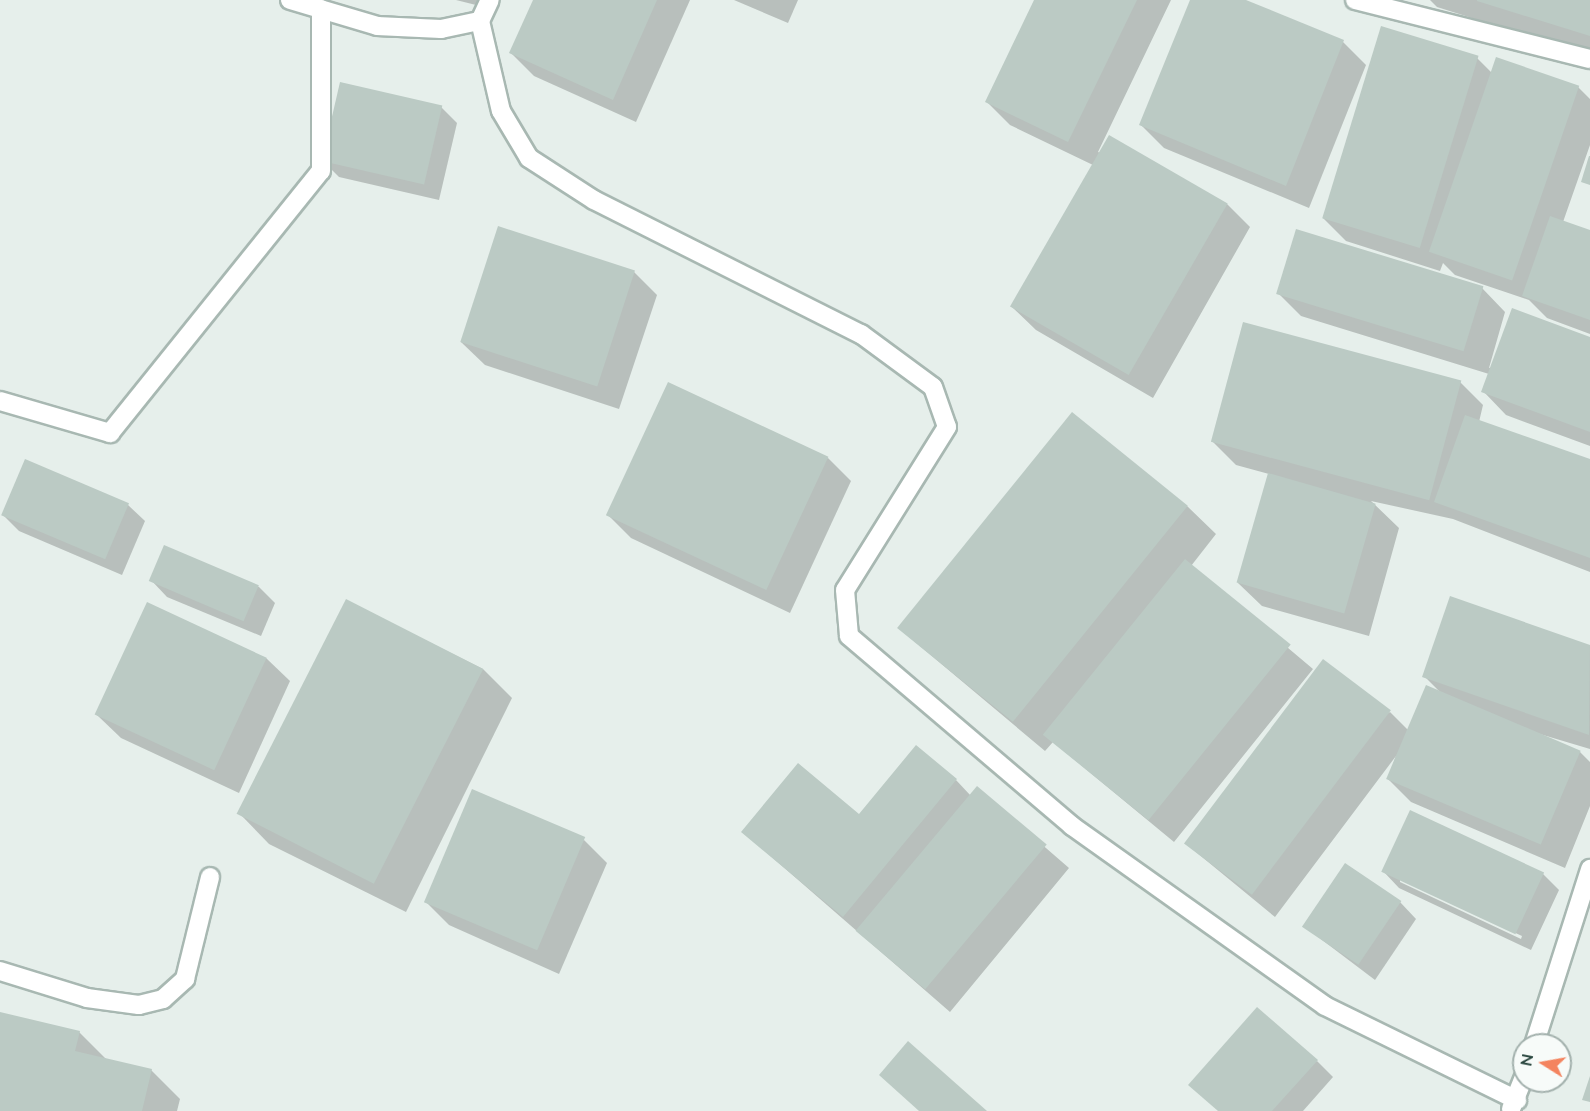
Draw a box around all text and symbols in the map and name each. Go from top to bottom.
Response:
north arrow [1512,1033,1572,1093]
text: N [1515,1052,1537,1068]

